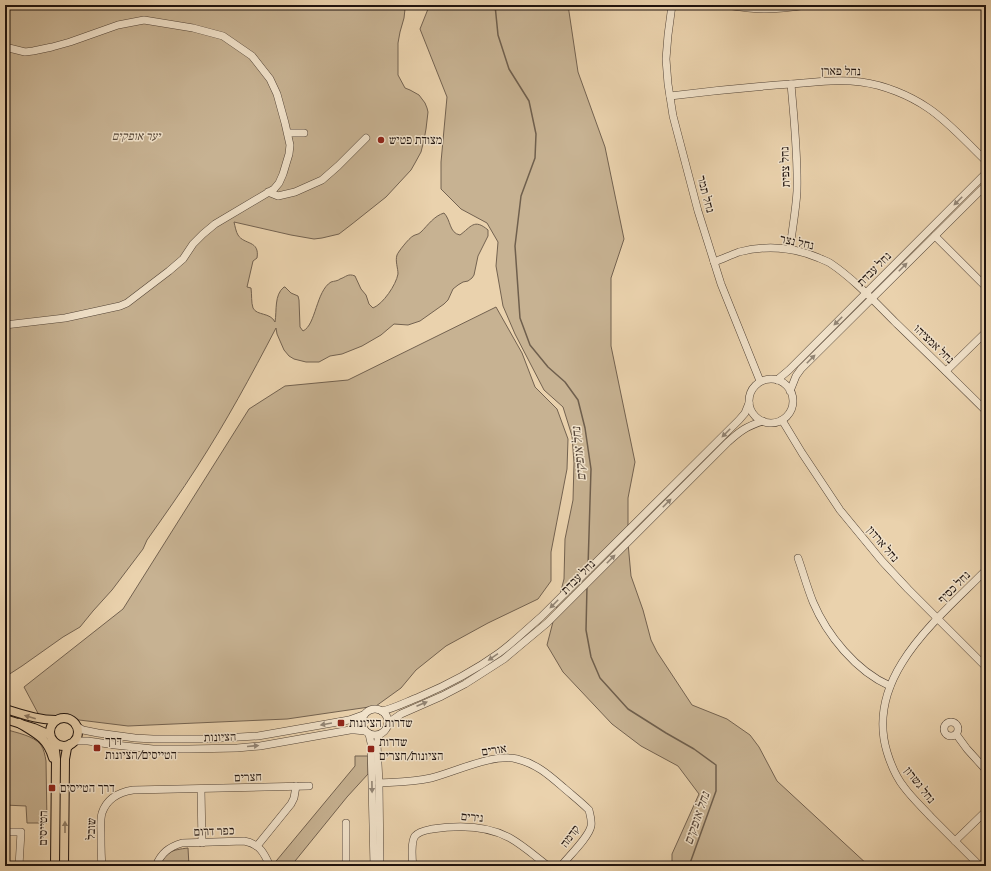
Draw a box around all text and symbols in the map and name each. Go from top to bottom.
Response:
street label: נחל פארן [821,64,861,79]
park label: יער אופקים [112,129,162,144]
place label: מצודת פטיש [389,133,442,148]
marker: מצודת פטיש [376,135,386,145]
street label: נחל צפית [777,146,794,188]
street label: נחל תמר [693,174,718,214]
one-way arrow [953,196,963,206]
street label: נחל נצר [778,232,815,253]
street label: נחל עבדת [854,249,895,290]
one-way arrow [898,262,908,272]
one-way arrow [833,316,843,326]
street label: נחל אמציהו [910,321,957,367]
one-way arrow [806,354,816,364]
water label: נחל אופקים [568,424,591,482]
one-way arrow [721,428,731,438]
one-way arrow [662,498,672,508]
street label: נחל ארדון [863,523,902,565]
one-way arrow [606,554,616,564]
street label: נחל עבדת [558,557,599,598]
street label: נחל כסיף [935,568,974,607]
one-way arrow [549,599,559,609]
one-way arrow [487,653,498,661]
one-way arrow [417,701,429,707]
one-way arrow [24,713,36,719]
place label: שדרות הציונות [349,716,413,731]
marker: שדרות הציונות [336,718,346,728]
one-way arrow [320,722,332,728]
street label: הציונות [203,729,237,746]
place label: דרך הטייסים/הציונות [105,734,177,763]
place label: שדרות הציונות/חצרים [379,735,443,764]
street label: אורים [481,741,508,760]
marker: דרך הטייסים/הציונות [92,743,102,753]
one-way arrow [247,743,259,750]
marker: שדרות הציונות/חצרים [366,744,376,754]
street label: נחל גשרון [901,764,939,807]
street label: חצרים [234,770,262,785]
place label: דרך הטייסים [60,781,115,796]
one-way arrow [369,781,375,794]
marker: דרך הטייסים [47,783,57,793]
water label: נחל אופקים [680,788,715,847]
street label: נירים [460,809,484,826]
street label: הטייסים [36,810,51,846]
street label: שובל [84,818,99,840]
one-way arrow [62,820,68,833]
street label: קדמה [557,822,584,850]
street label: כפר דרום [193,823,235,840]

